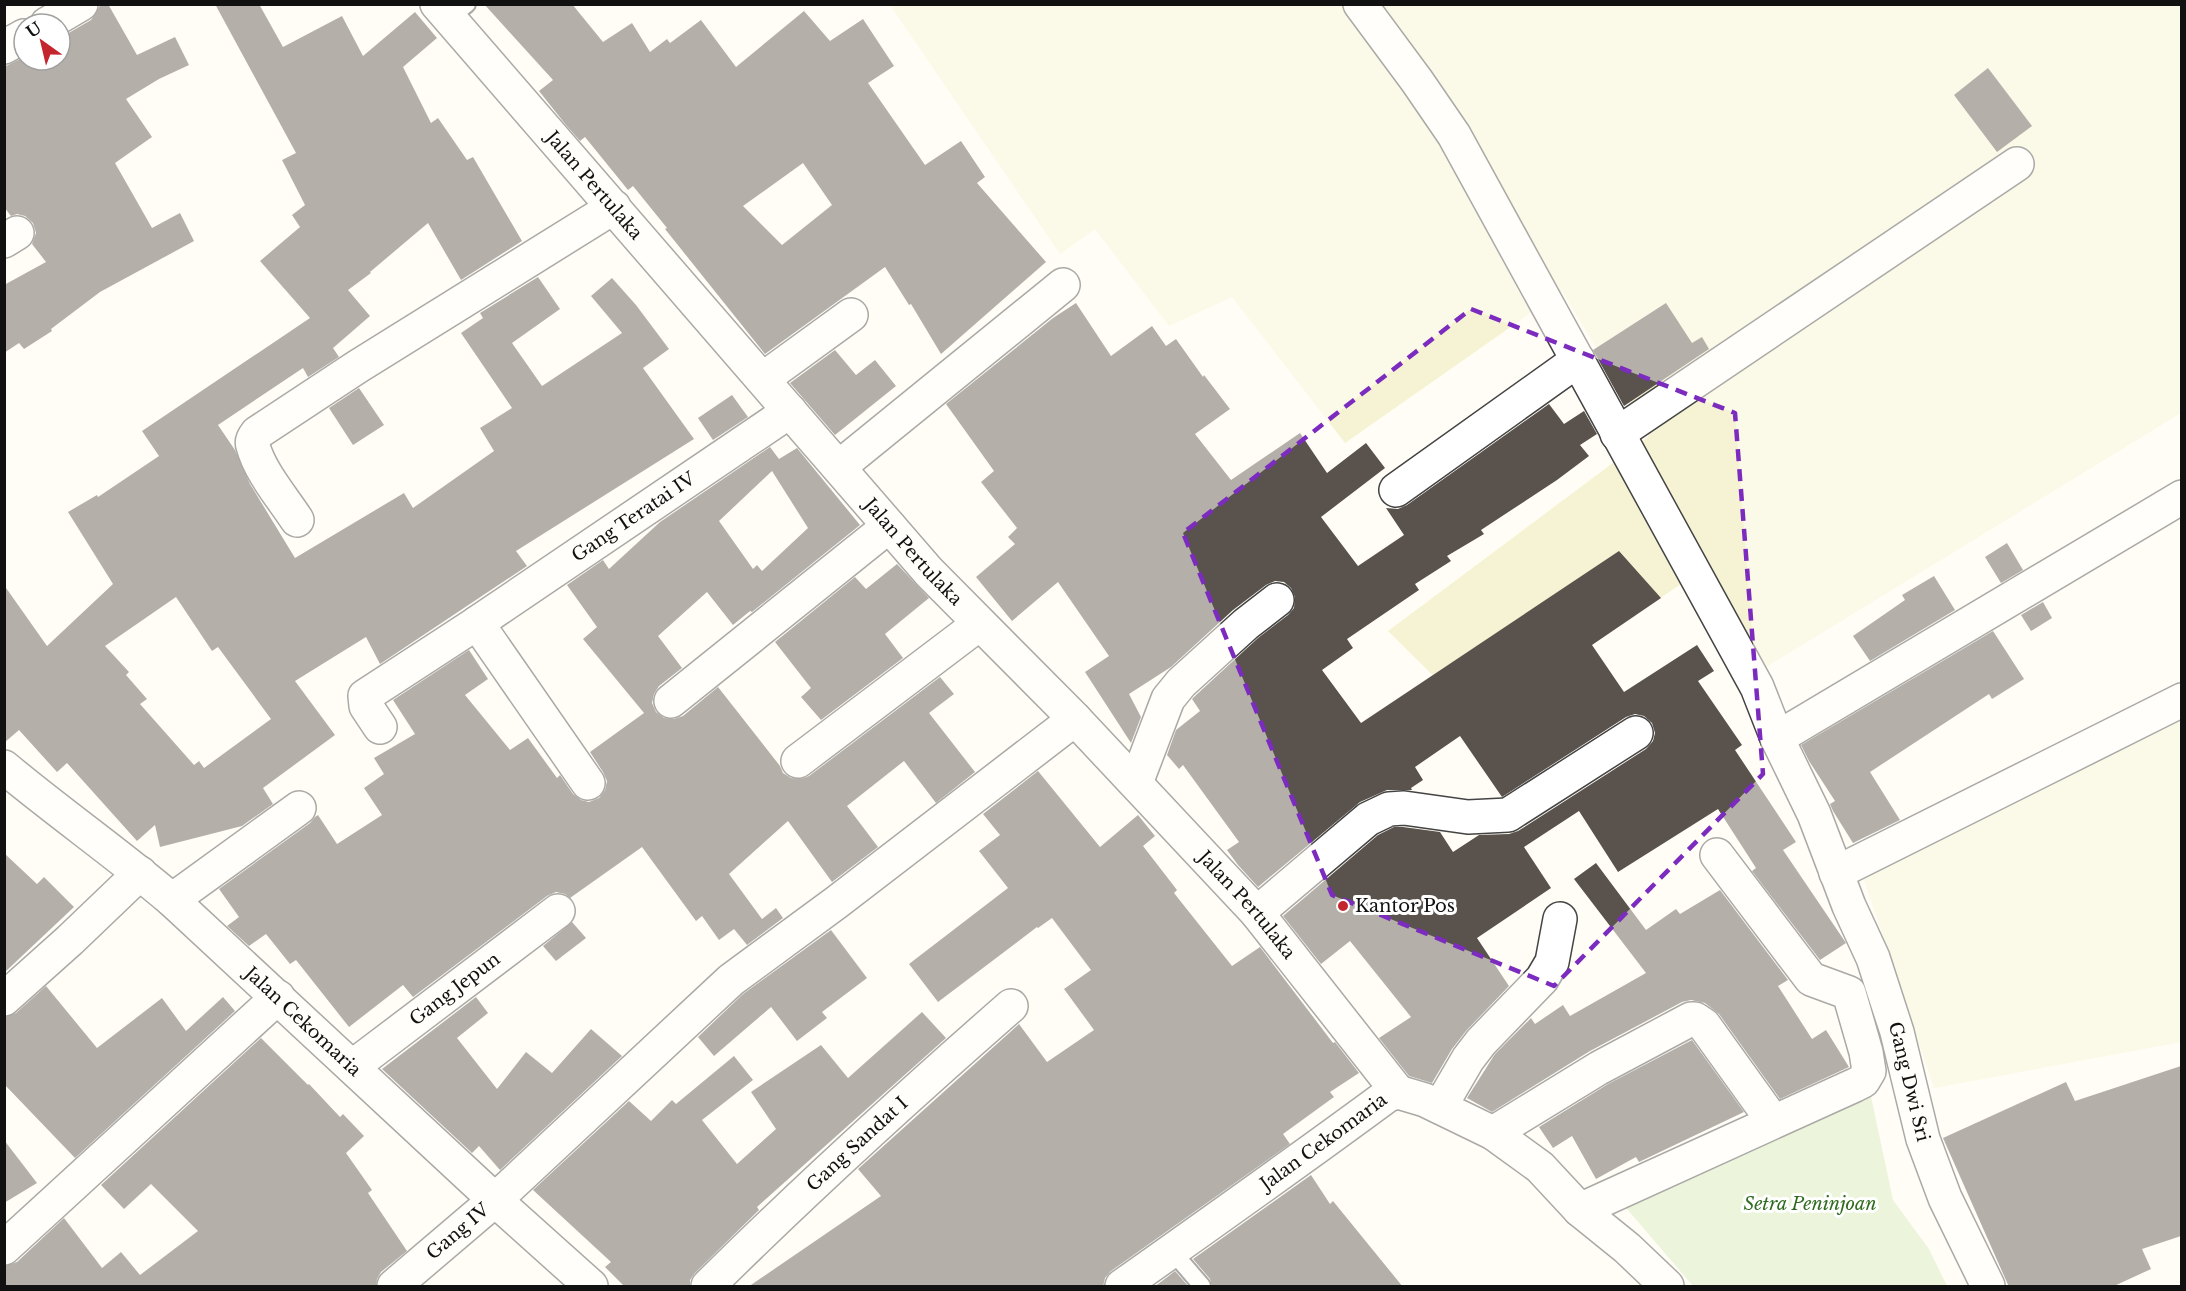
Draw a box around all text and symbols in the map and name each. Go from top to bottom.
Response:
north arrow [12,12,72,72]
text: U [22,17,45,42]
street label: Jalan Pertulaka [540,125,647,244]
street label: Gang Teratai IV [568,467,700,567]
street label: Jalan Pertulaka [858,492,967,610]
street label: Jalan Pertulaka [1192,845,1300,963]
place label: Kantor Pos [1355,895,1455,917]
marker: Kantor Pos [1336,899,1350,913]
street label: Gang Jepun [405,948,504,1030]
street label: Jalan Cekomaria [239,961,366,1081]
street label: Gang Dwi Sri [1883,1019,1934,1144]
street label: Jalan Cekomaria [1255,1089,1391,1196]
street label: Gang Sandat I [802,1092,912,1196]
park label: Setra Peninjoan [1743,1193,1877,1215]
street label: Gang IV [422,1198,494,1264]

